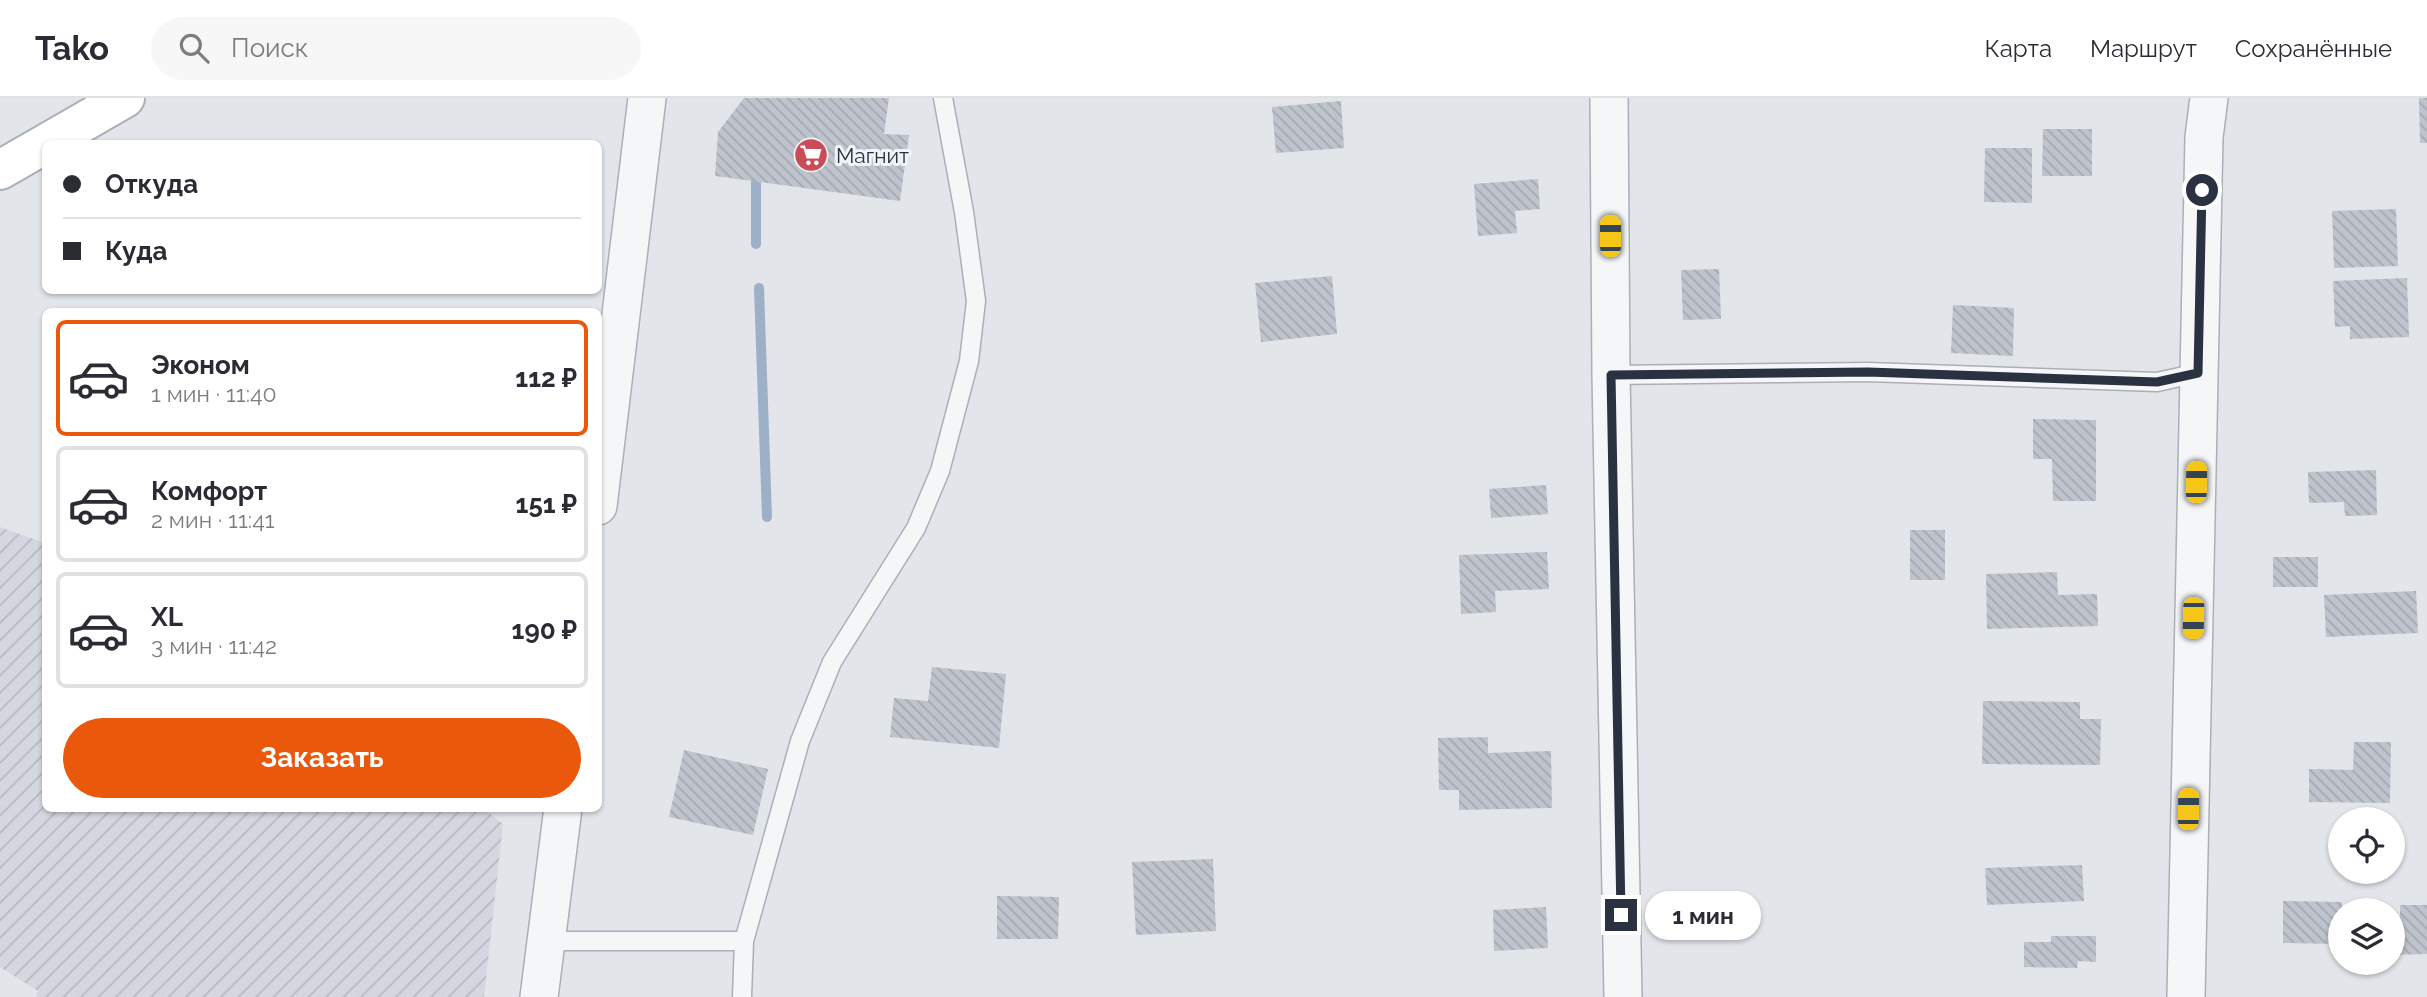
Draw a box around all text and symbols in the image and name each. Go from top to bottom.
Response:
search box [151,17,641,80]
text: Tako [35,29,109,68]
icon: search [175,29,213,67]
text: Поиск [231,33,308,63]
text: Карта [1984,34,2052,63]
text: Маршрут [2090,34,2197,63]
text: Сохранённые [2235,34,2392,63]
supermarket icon: Магнит [792,136,830,174]
place label: Магнит [836,143,909,168]
text: Откуда [105,169,198,199]
route start [2186,174,2218,206]
car [1600,215,1621,257]
text: Куда [105,236,168,266]
icon: car [67,347,130,410]
text: Эконом [151,350,250,380]
text: 112 ₽ [515,363,577,393]
text: 1 мин · 11:40 [151,380,277,407]
car [2186,461,2207,503]
icon: car [67,473,130,536]
text: Комфорт [151,476,267,506]
text: 151 ₽ [516,489,577,519]
text: 2 мин · 11:41 [151,506,275,533]
car [2183,597,2204,639]
icon: car [67,599,130,662]
text: XL [151,602,183,632]
text: 190 ₽ [512,615,577,645]
text: 3 мин · 11:42 [151,632,277,659]
button: Заказать [63,718,581,798]
car [2178,788,2199,830]
map controls [2328,807,2405,975]
button: locate [2328,807,2405,884]
callout: 1 мин [1646,890,1761,940]
button: layers [2328,898,2405,975]
route end [1605,899,1637,931]
text: 1 мин [1672,902,1734,929]

